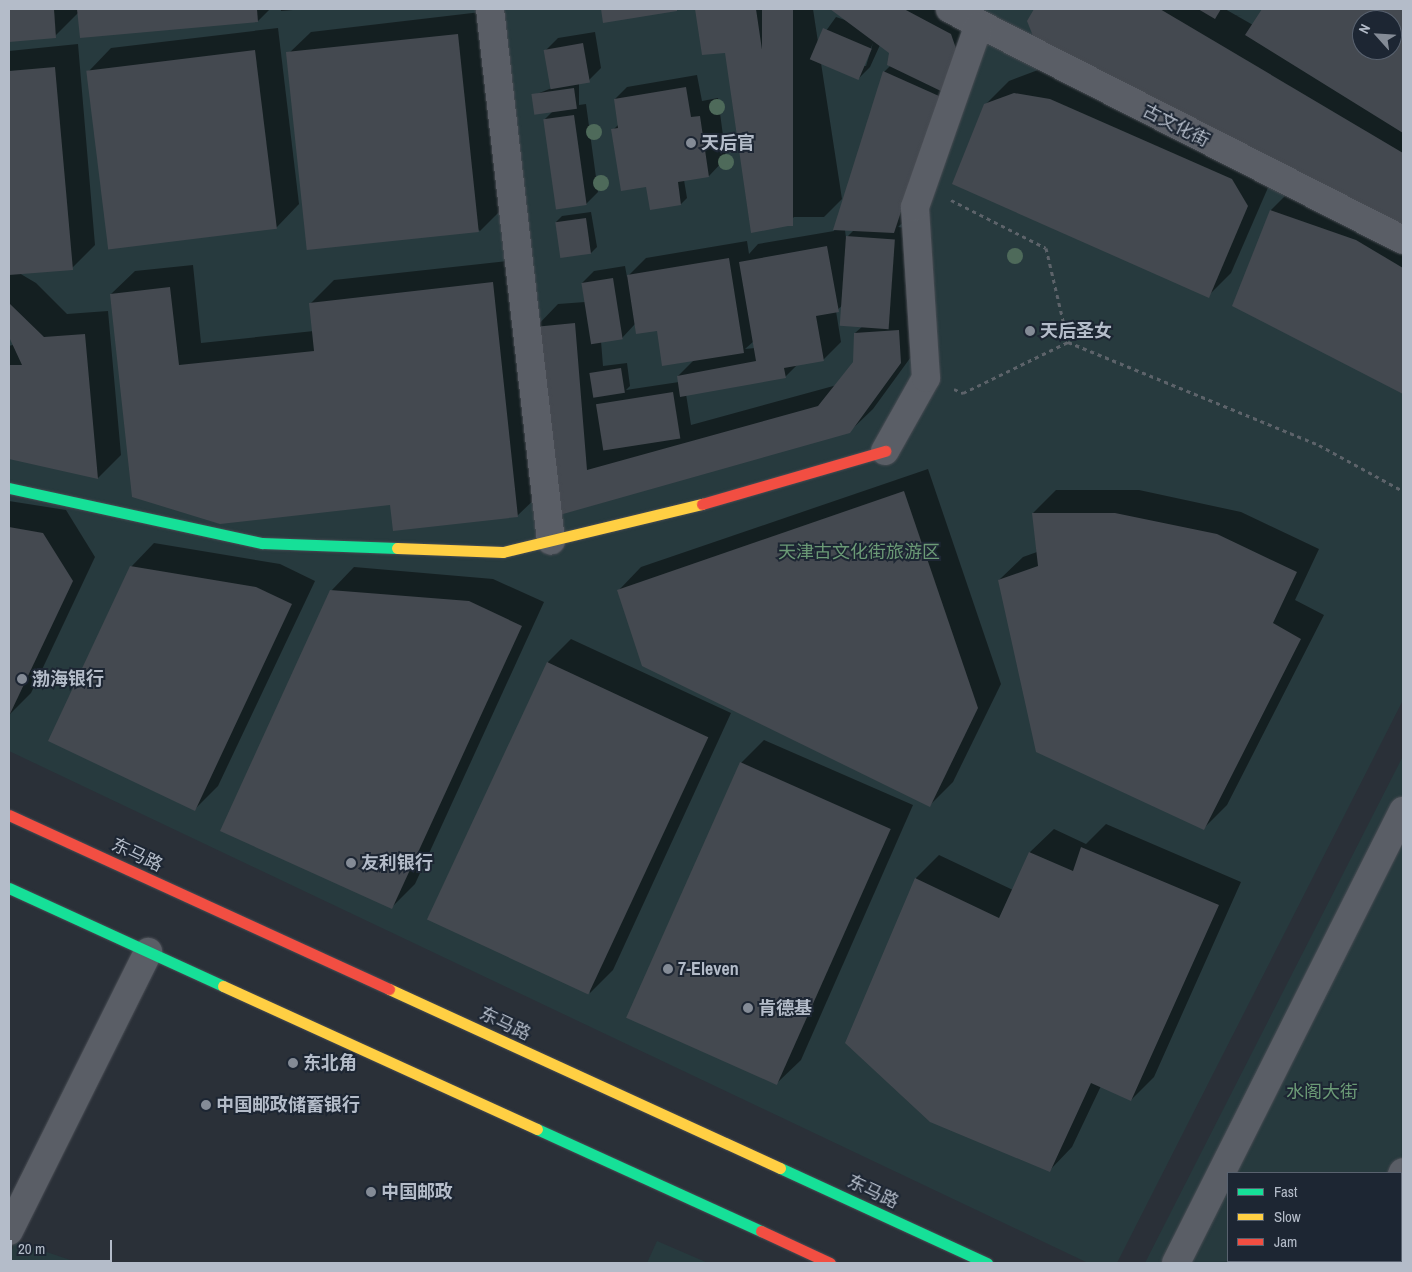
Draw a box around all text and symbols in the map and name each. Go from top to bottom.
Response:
north arrow [1352,10,1402,60]
text: N [1355,21,1374,37]
street label: 古文化街 [1139,100,1213,152]
place label: 天后官 [701,132,755,154]
marker: 天后官 [685,137,697,149]
place label: 天后圣女 [1040,320,1112,342]
marker: 天后圣女 [1024,325,1036,337]
park label: 天津古文化街旅游区 [778,541,940,563]
place label: 渤海银行 [32,668,104,690]
marker: 渤海银行 [16,673,28,685]
street label: 东马路 [108,834,166,876]
place label: 友利银行 [361,852,433,874]
marker: 友利银行 [345,857,357,869]
place label: 7-Eleven [678,958,739,980]
marker: 7-Eleven [662,963,674,975]
place label: 肯德基 [758,997,812,1019]
marker: 肯德基 [742,1002,754,1014]
street label: 东马路 [476,1003,534,1045]
place label: 东北角 [303,1052,357,1074]
marker: 东北角 [287,1057,299,1069]
park label: 水阁大街 [1286,1081,1358,1103]
place label: 中国邮政储蓄银行 [216,1094,360,1116]
marker: 中国邮政储蓄银行 [200,1099,212,1111]
street label: 东马路 [844,1171,902,1213]
legend [1227,1172,1402,1262]
place label: 中国邮政 [381,1181,453,1203]
text: Fast [1274,1181,1297,1202]
marker: 中国邮政 [365,1186,377,1198]
text: Slow [1274,1206,1301,1227]
scale bar [12,1230,115,1262]
text: Jam [1274,1231,1297,1252]
text: 20 m [18,1238,45,1259]

